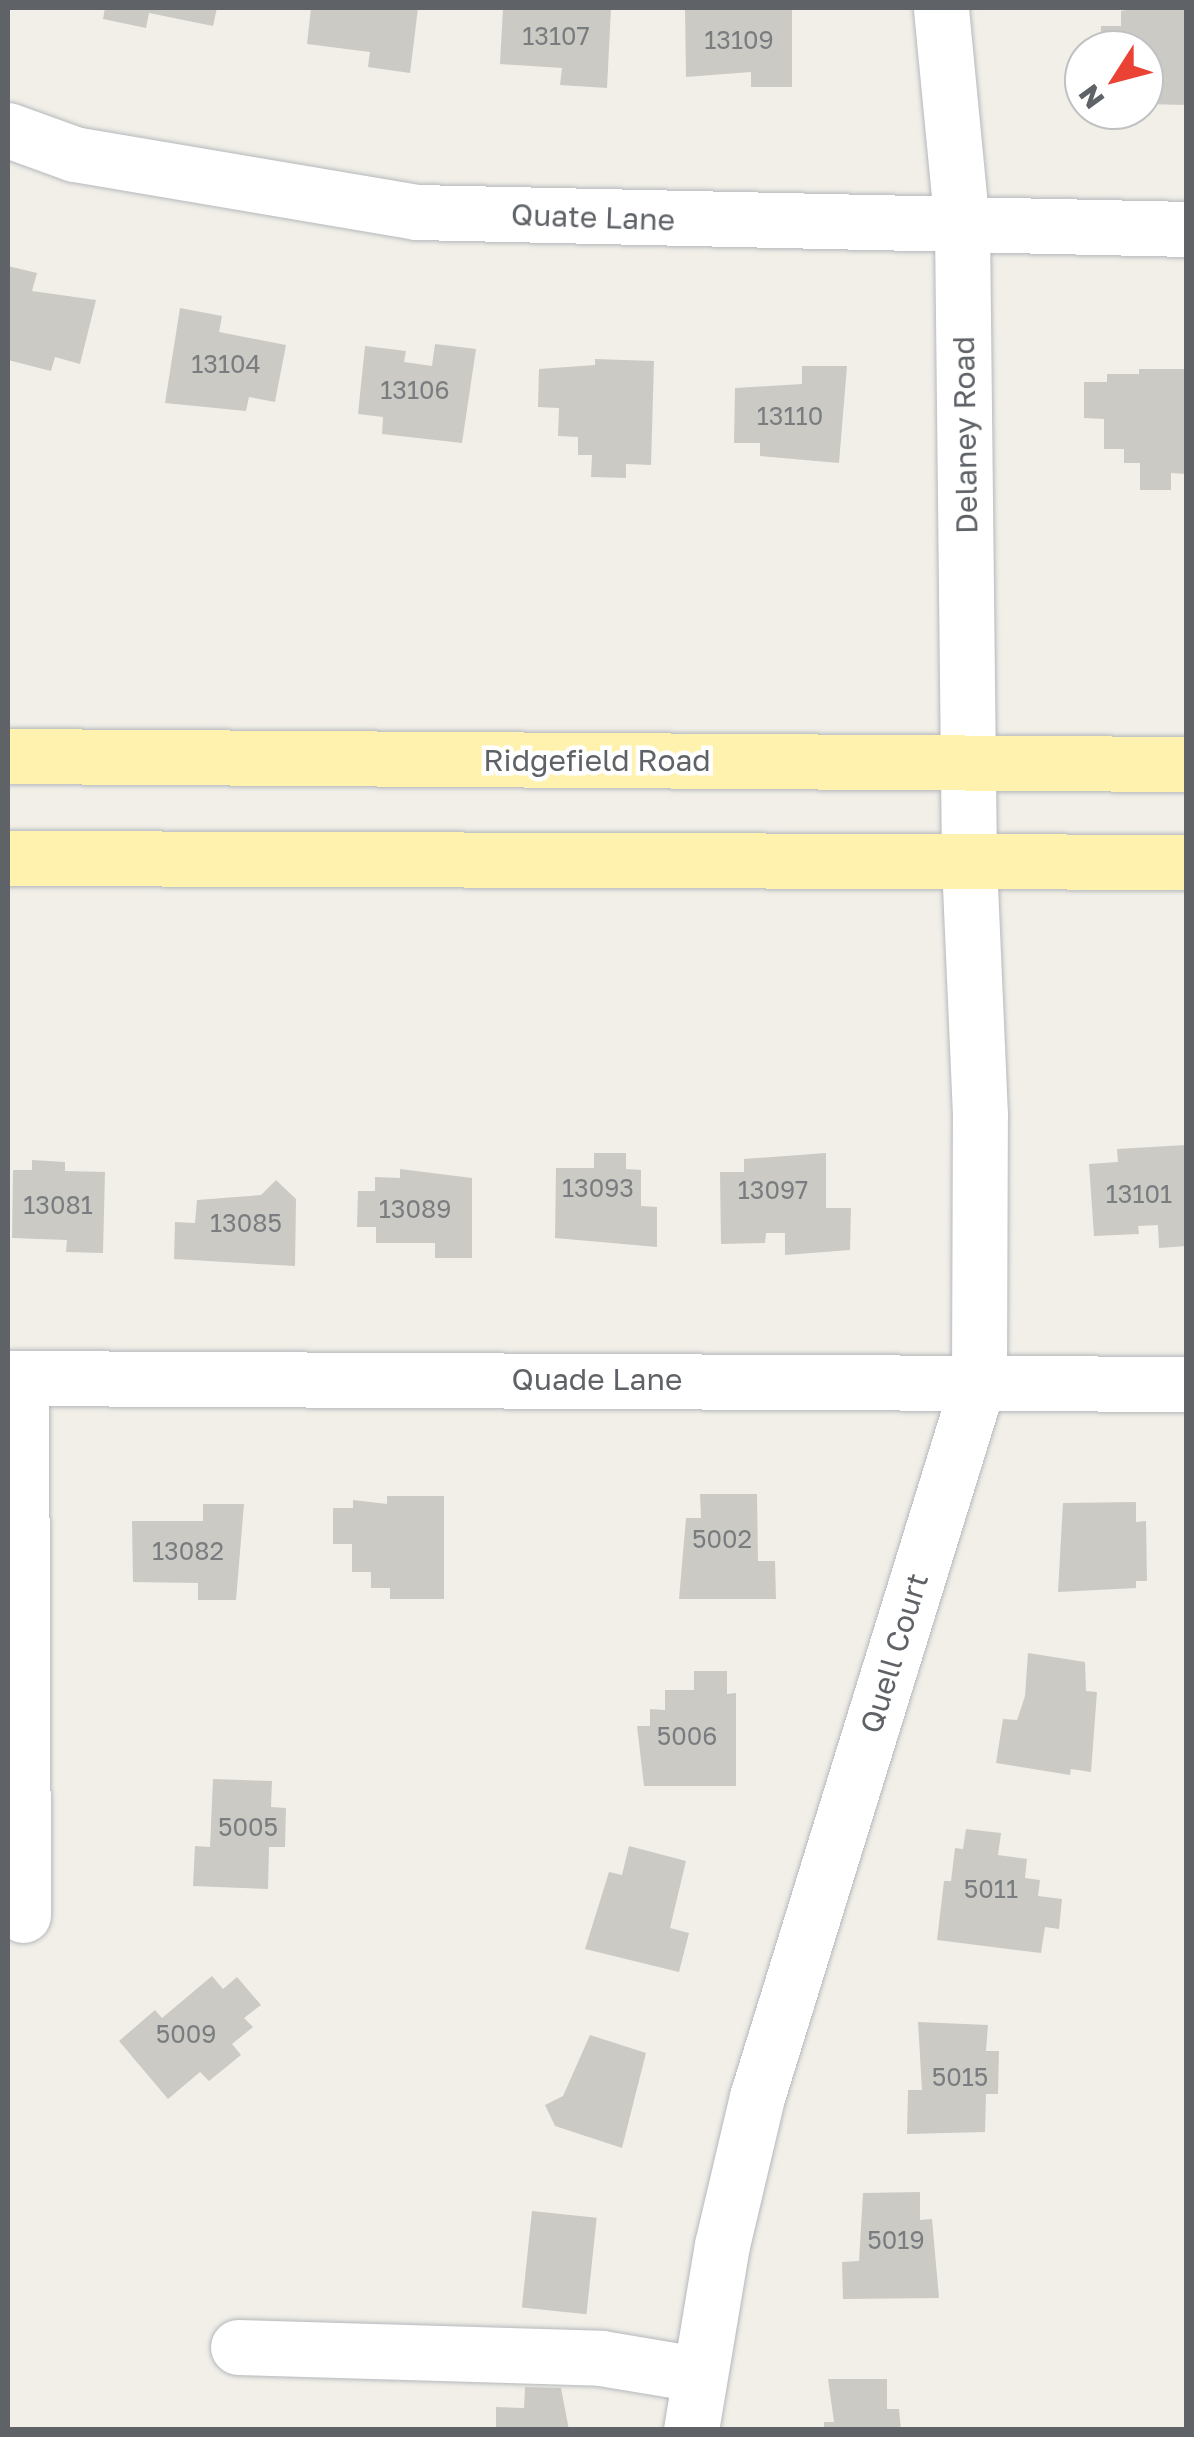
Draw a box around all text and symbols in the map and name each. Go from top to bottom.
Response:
house number: 13107 [522,21,590,51]
house number: 13109 [704,25,774,55]
north arrow [1064,30,1164,130]
text: N [1071,78,1111,115]
street label: Quate Lane [510,196,676,238]
street label: Delaney Road [945,336,985,534]
house number: 13104 [191,349,261,379]
house number: 13106 [380,375,450,405]
house number: 13110 [757,401,823,431]
street label: Ridgefield Road [483,742,711,778]
house number: 13093 [562,1173,634,1203]
house number: 13097 [738,1175,808,1205]
house number: 13101 [1106,1179,1172,1209]
house number: 13081 [23,1190,93,1220]
house number: 13089 [379,1194,451,1224]
house number: 13085 [210,1208,282,1238]
street label: Quade Lane [512,1361,682,1397]
house number: 5002 [692,1524,752,1554]
house number: 13082 [152,1536,224,1566]
street label: Quell Court [853,1569,935,1737]
house number: 5006 [657,1721,717,1751]
house number: 5005 [218,1812,278,1842]
house number: 5011 [964,1874,1018,1904]
house number: 5009 [156,2019,216,2049]
house number: 5015 [932,2062,988,2092]
house number: 5019 [867,2225,925,2255]

